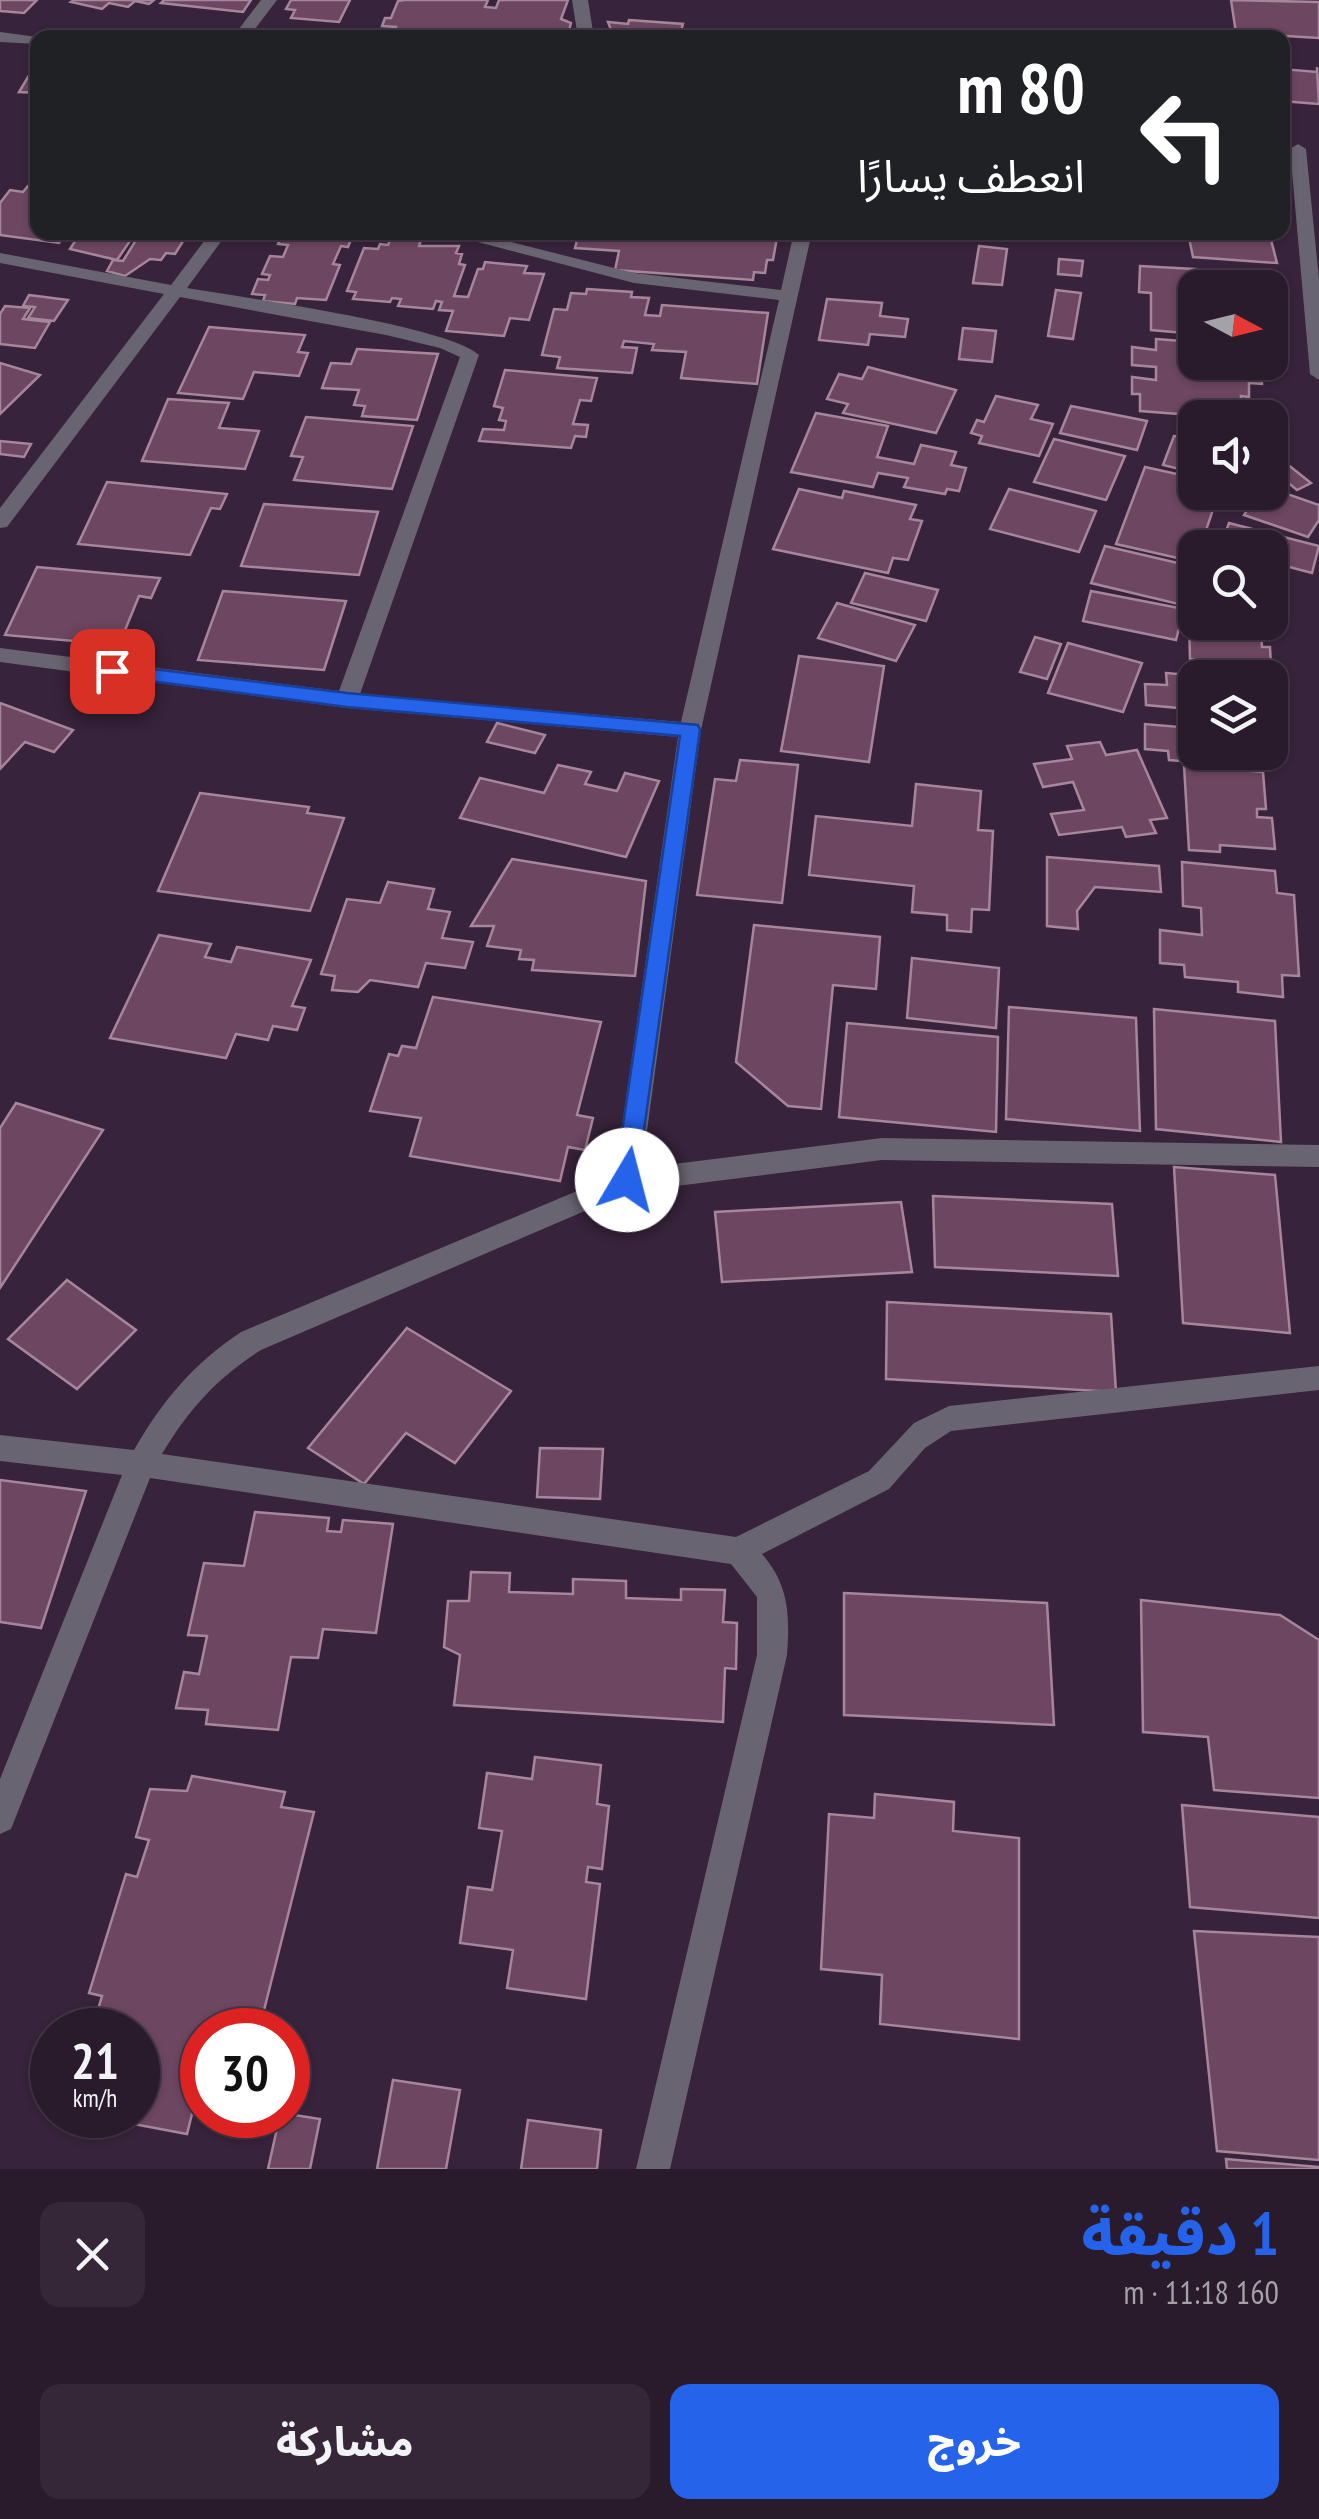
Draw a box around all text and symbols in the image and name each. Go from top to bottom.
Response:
text: 80 m [957,42,1085,132]
icon: left [1120,70,1250,200]
text: انعطف يسارًا [857,146,1085,204]
north arrow [1178,270,1288,380]
map controls [1178,270,1288,770]
button: sound [1178,400,1288,510]
button: search [1178,530,1288,640]
pin [70,629,155,714]
icon: arrive [85,644,140,699]
button: layers [1178,660,1288,770]
position arrow [575,1128,679,1232]
speed limit sign: 30 [180,2008,310,2138]
text: 21 [71,2028,119,2093]
text: km/h [73,2082,117,2114]
text: 1 دقيقة [1081,2194,1279,2272]
button: close [40,2202,145,2307]
text: 160 m · 11:18 [1124,2271,1279,2313]
button: مشاركة [40,2384,650,2499]
button: خروج [670,2384,1279,2499]

